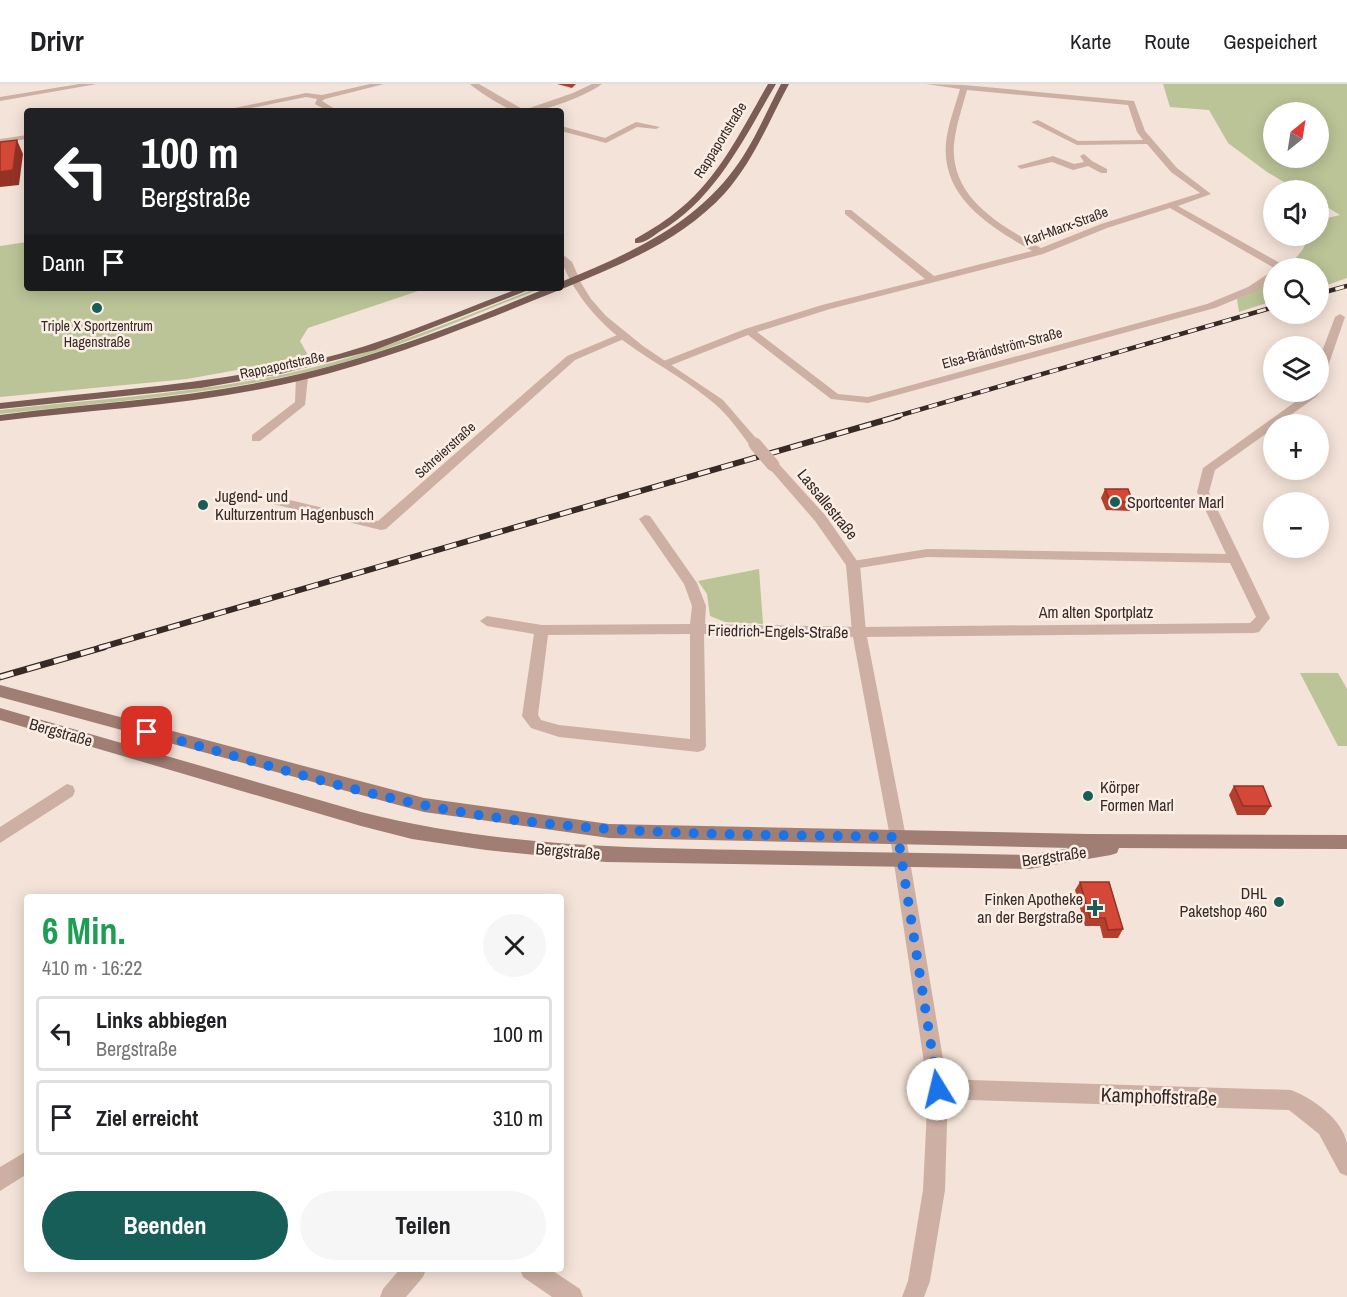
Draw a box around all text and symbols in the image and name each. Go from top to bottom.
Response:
text: Drivr [30,22,84,60]
text: Karte [1070,27,1111,56]
text: Route [1144,27,1190,56]
text: Gespeichert [1223,27,1317,56]
street label: Rappaportstraße [690,99,750,181]
north arrow [1263,102,1329,168]
map controls [1263,102,1329,558]
text: 100 m [141,125,239,181]
icon: left [42,132,120,210]
text: Bergstraße [141,179,251,215]
button: sound [1263,180,1329,246]
street label: Karl-Marx-Straße [1022,202,1110,250]
icon: arrive [97,246,130,279]
text: Dann [42,248,85,278]
button: search [1263,258,1329,324]
marker: Triple X Sportzentrum Hagenstraße [90,301,104,315]
place label: Triple X Sportzentrum Hagenstraße [41,317,153,351]
street label: Elsa-Brändström-Straße [940,323,1064,373]
button: layers [1263,336,1329,402]
street label: Rappaportstraße [238,347,326,383]
button: + [1263,414,1329,480]
street label: Schreierstraße [411,418,479,482]
street label: Lassallestraße [793,464,863,544]
place label: Jugend- und Kulturzentrum Hagenbusch [215,485,374,525]
place label: Sportcenter Marl [1127,491,1224,513]
button: − [1263,492,1329,558]
marker: Sportcenter Marl [1108,495,1122,509]
marker: Jugend- und Kulturzentrum Hagenbusch [196,498,210,512]
street label: Am alten Sportplatz [1038,601,1154,623]
street label: Friedrich-Engels-Straße [707,619,849,643]
pin [121,706,172,757]
street label: Bergstraße [27,712,95,752]
icon: arrive [130,715,163,748]
place label: Körper Formen Marl [1100,776,1174,816]
marker: Körper Formen Marl [1081,789,1095,803]
street label: Bergstraße [535,837,601,865]
street label: Bergstraße [1020,841,1088,871]
place label: DHL Paketshop 460 [1179,882,1268,922]
place label: Finken Apotheke an der Bergstraße [977,888,1083,928]
marker: DHL Paketshop 460 [1272,895,1286,909]
marker: Finken Apotheke an der Bergstraße [1088,901,1102,915]
text: 6 Min. [42,907,126,955]
button: close [483,914,546,977]
text: 410 m · 16:22 [42,954,142,981]
text: Links abbiegen [96,1005,227,1035]
icon: left [45,1017,78,1050]
text: 100 m [493,1019,543,1049]
text: Bergstraße [96,1035,177,1062]
position arrow [906,1057,970,1121]
street label: Kamphoffstraße [1100,1080,1218,1112]
icon: arrive [45,1101,78,1134]
text: Ziel erreicht [96,1103,198,1133]
text: 310 m [493,1103,543,1133]
button: Beenden [42,1191,288,1260]
button: Teilen [300,1191,546,1260]

